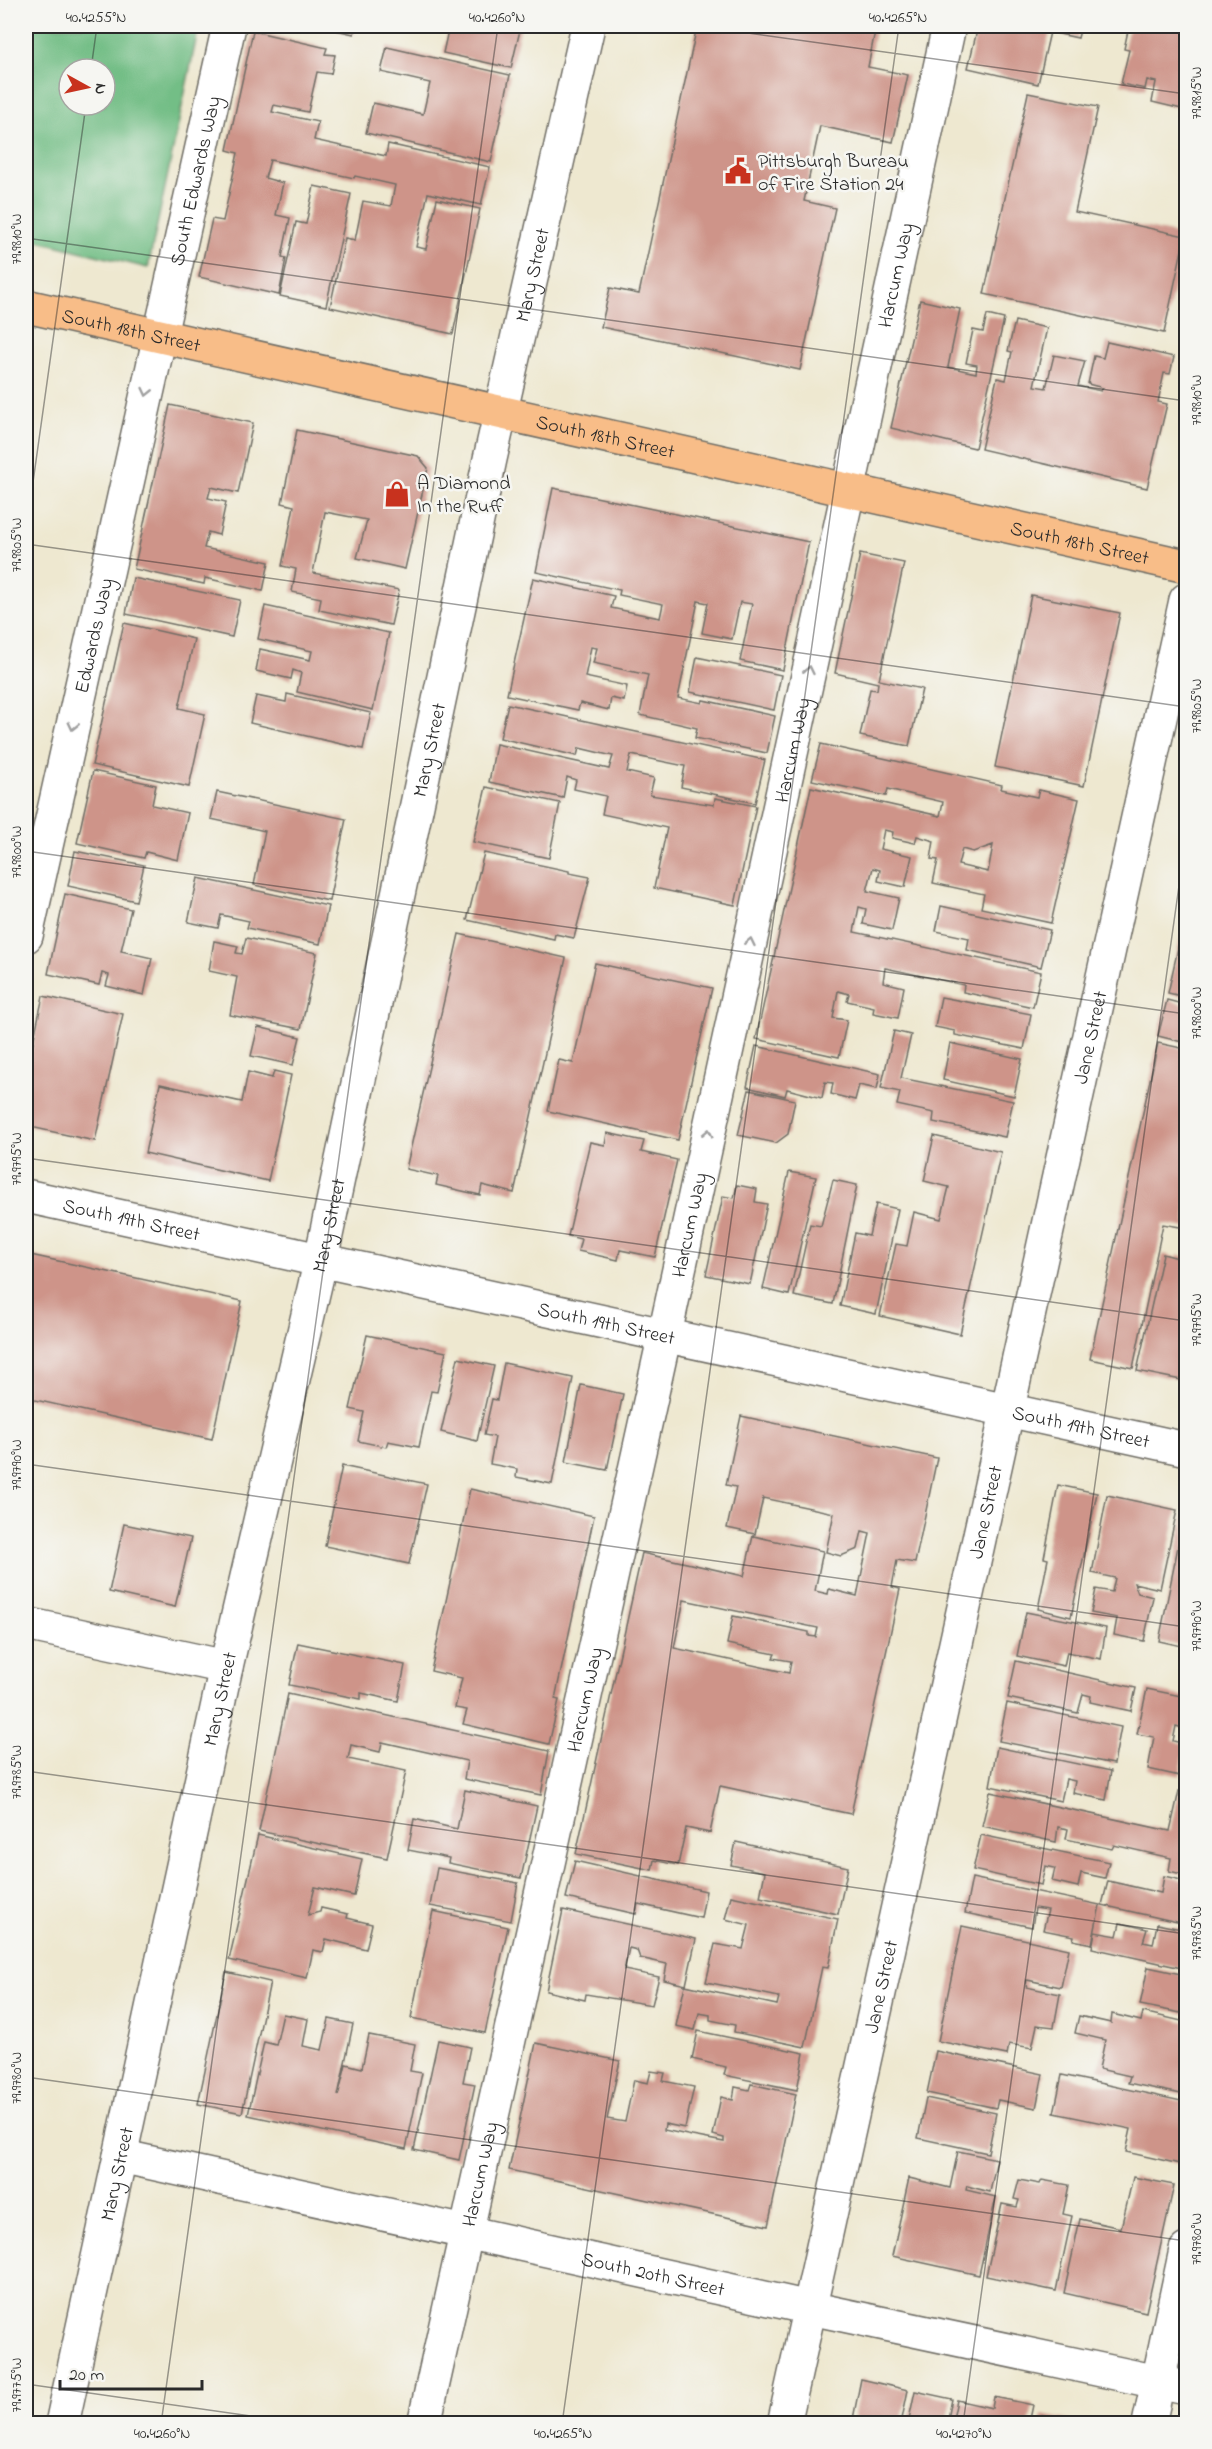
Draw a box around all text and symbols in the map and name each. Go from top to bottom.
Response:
text: 40.4255°N [66,7,126,29]
text: 40.4260°N [469,7,525,29]
text: 40.4265°N [869,7,927,29]
north arrow [57,57,117,117]
text: 79.9815°W [1186,67,1208,119]
text: N [87,82,113,96]
street label: South Edwards Way [164,93,230,269]
place label: Pittsburgh Bureau of Fire Station 24 [758,148,909,200]
public building icon: Pittsburgh Bureau of Fire Station 24 [723,156,753,186]
text: 79.9810°W [6,214,28,264]
street label: Harcum Way [872,220,923,331]
street label: Mary Street [509,225,559,325]
street label: South 18th Street [59,302,203,362]
text: 79.9810°W [1186,375,1208,425]
one-way arrow [142,387,155,397]
street label: South 18th Street [533,409,678,468]
place label: A Diamond In the Ruff [417,470,510,522]
shop icon: A Diamond In the Ruff [382,479,412,509]
street label: South 18th Street [1007,515,1152,574]
text: 79.9805°W [6,518,28,572]
street label: Edwards Way [69,575,122,696]
one-way arrow [802,665,815,675]
text: 79.9805°W [1186,679,1208,733]
street label: Harcum Way [769,695,820,806]
street label: Mary Street [407,700,455,800]
one-way arrow [67,721,80,731]
text: 79.9800°W [6,826,28,878]
one-way arrow [743,938,756,948]
text: 79.9800°W [1186,987,1208,1039]
street label: Jane Street [1068,988,1116,1087]
one-way arrow [701,1128,714,1138]
text: 79.9795°W [6,1132,28,1186]
street label: Harcum Way [666,1170,717,1281]
street label: Mary Street [306,1176,355,1276]
street label: South 19th Street [60,1192,203,1251]
text: 79.9795°W [1186,1293,1208,1347]
street label: South 19th Street [534,1296,678,1354]
street label: South 19th Street [1009,1400,1152,1458]
text: 79.9790°W [6,1439,28,1491]
street label: Jane Street [963,1463,1012,1562]
text: 79.9790°W [1186,1600,1208,1652]
street label: Harcum Way [561,1645,612,1755]
street label: Mary Street [197,1649,246,1749]
text: 79.9785°W [6,1745,28,1799]
text: 79.9785°W [1186,1906,1208,1960]
street label: Jane Street [858,1937,907,2036]
text: 79.9780°W [6,2052,28,2104]
street label: Harcum Way [456,2119,507,2230]
street label: Mary Street [94,2124,143,2224]
text: 79.9780°W [1186,2213,1208,2265]
street label: South 20th Street [578,2246,727,2306]
scale bar [60,2353,202,2391]
text: 79.9775°W [6,2358,28,2412]
text: 20 m [69,2363,104,2389]
text: 40.4260°N [134,2423,190,2445]
text: 40.4265°N [534,2423,592,2445]
text: 40.4270°N [936,2423,992,2445]

